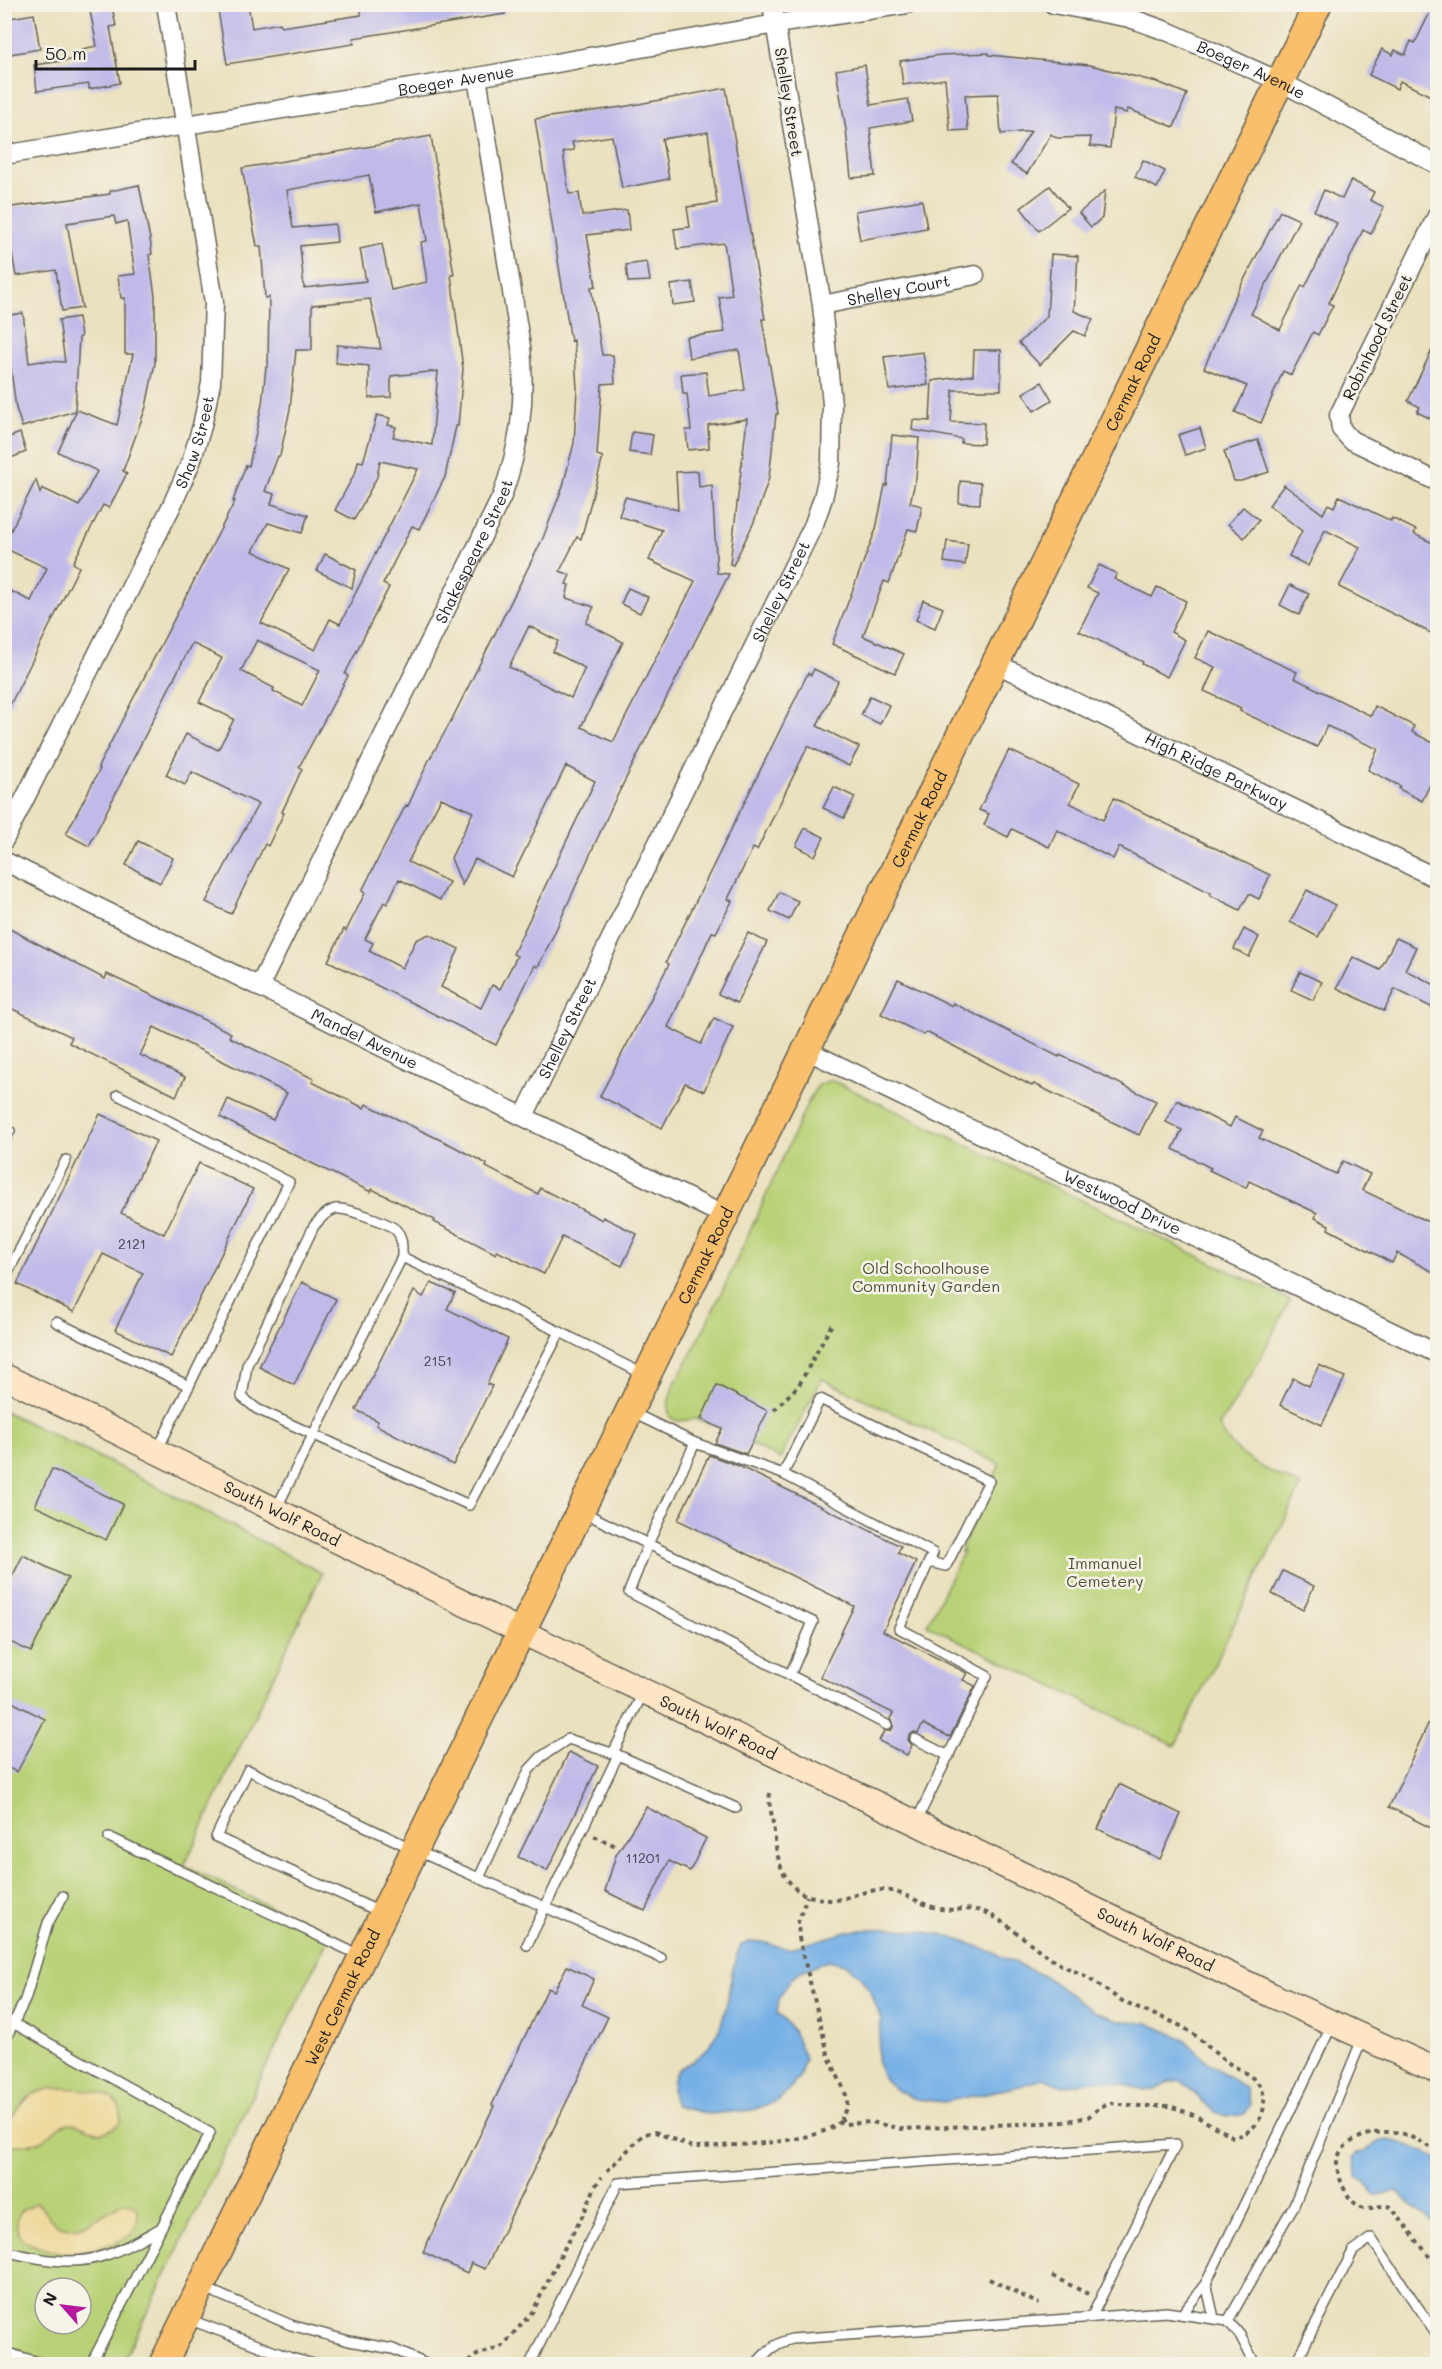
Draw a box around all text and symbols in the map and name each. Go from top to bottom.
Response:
scale bar [36,33,195,71]
street label: Boeger Avenue [1194,35,1309,103]
text: 50 m [45,41,87,65]
street label: Shelley Street [770,46,808,158]
street label: Boeger Avenue [396,60,515,100]
street label: Shelley Court [845,269,952,310]
street label: Robinhood Street [1337,270,1416,403]
street label: Cermak Road [1100,330,1165,434]
street label: Shaw Street [170,394,218,492]
street label: Shakespeare Street [430,476,517,627]
street label: Shelley Street [747,537,814,646]
street label: High Ridge Parkway [1142,727,1291,814]
street label: Cermak Road [886,767,951,871]
street label: Shelley Street [533,974,600,1082]
street label: Mandel Avenue [308,1003,422,1073]
street label: Westwood Drive [1060,1165,1185,1239]
street label: Cermak Road [672,1203,738,1307]
house number: 2121 [118,1234,146,1253]
park label: Old Schoolhouse Community Garden [852,1257,1000,1296]
house number: 2151 [424,1351,452,1370]
street label: South Wolf Road [220,1475,344,1551]
park label: Immanuel Cemetery [1066,1552,1144,1591]
street label: South Wolf Road [657,1689,780,1764]
house number: 11201 [625,1848,661,1867]
street label: South Wolf Road [1094,1901,1218,1976]
street label: West Cermak Road [300,1926,384,2069]
north arrow [33,2276,93,2336]
text: N [37,2288,61,2309]

